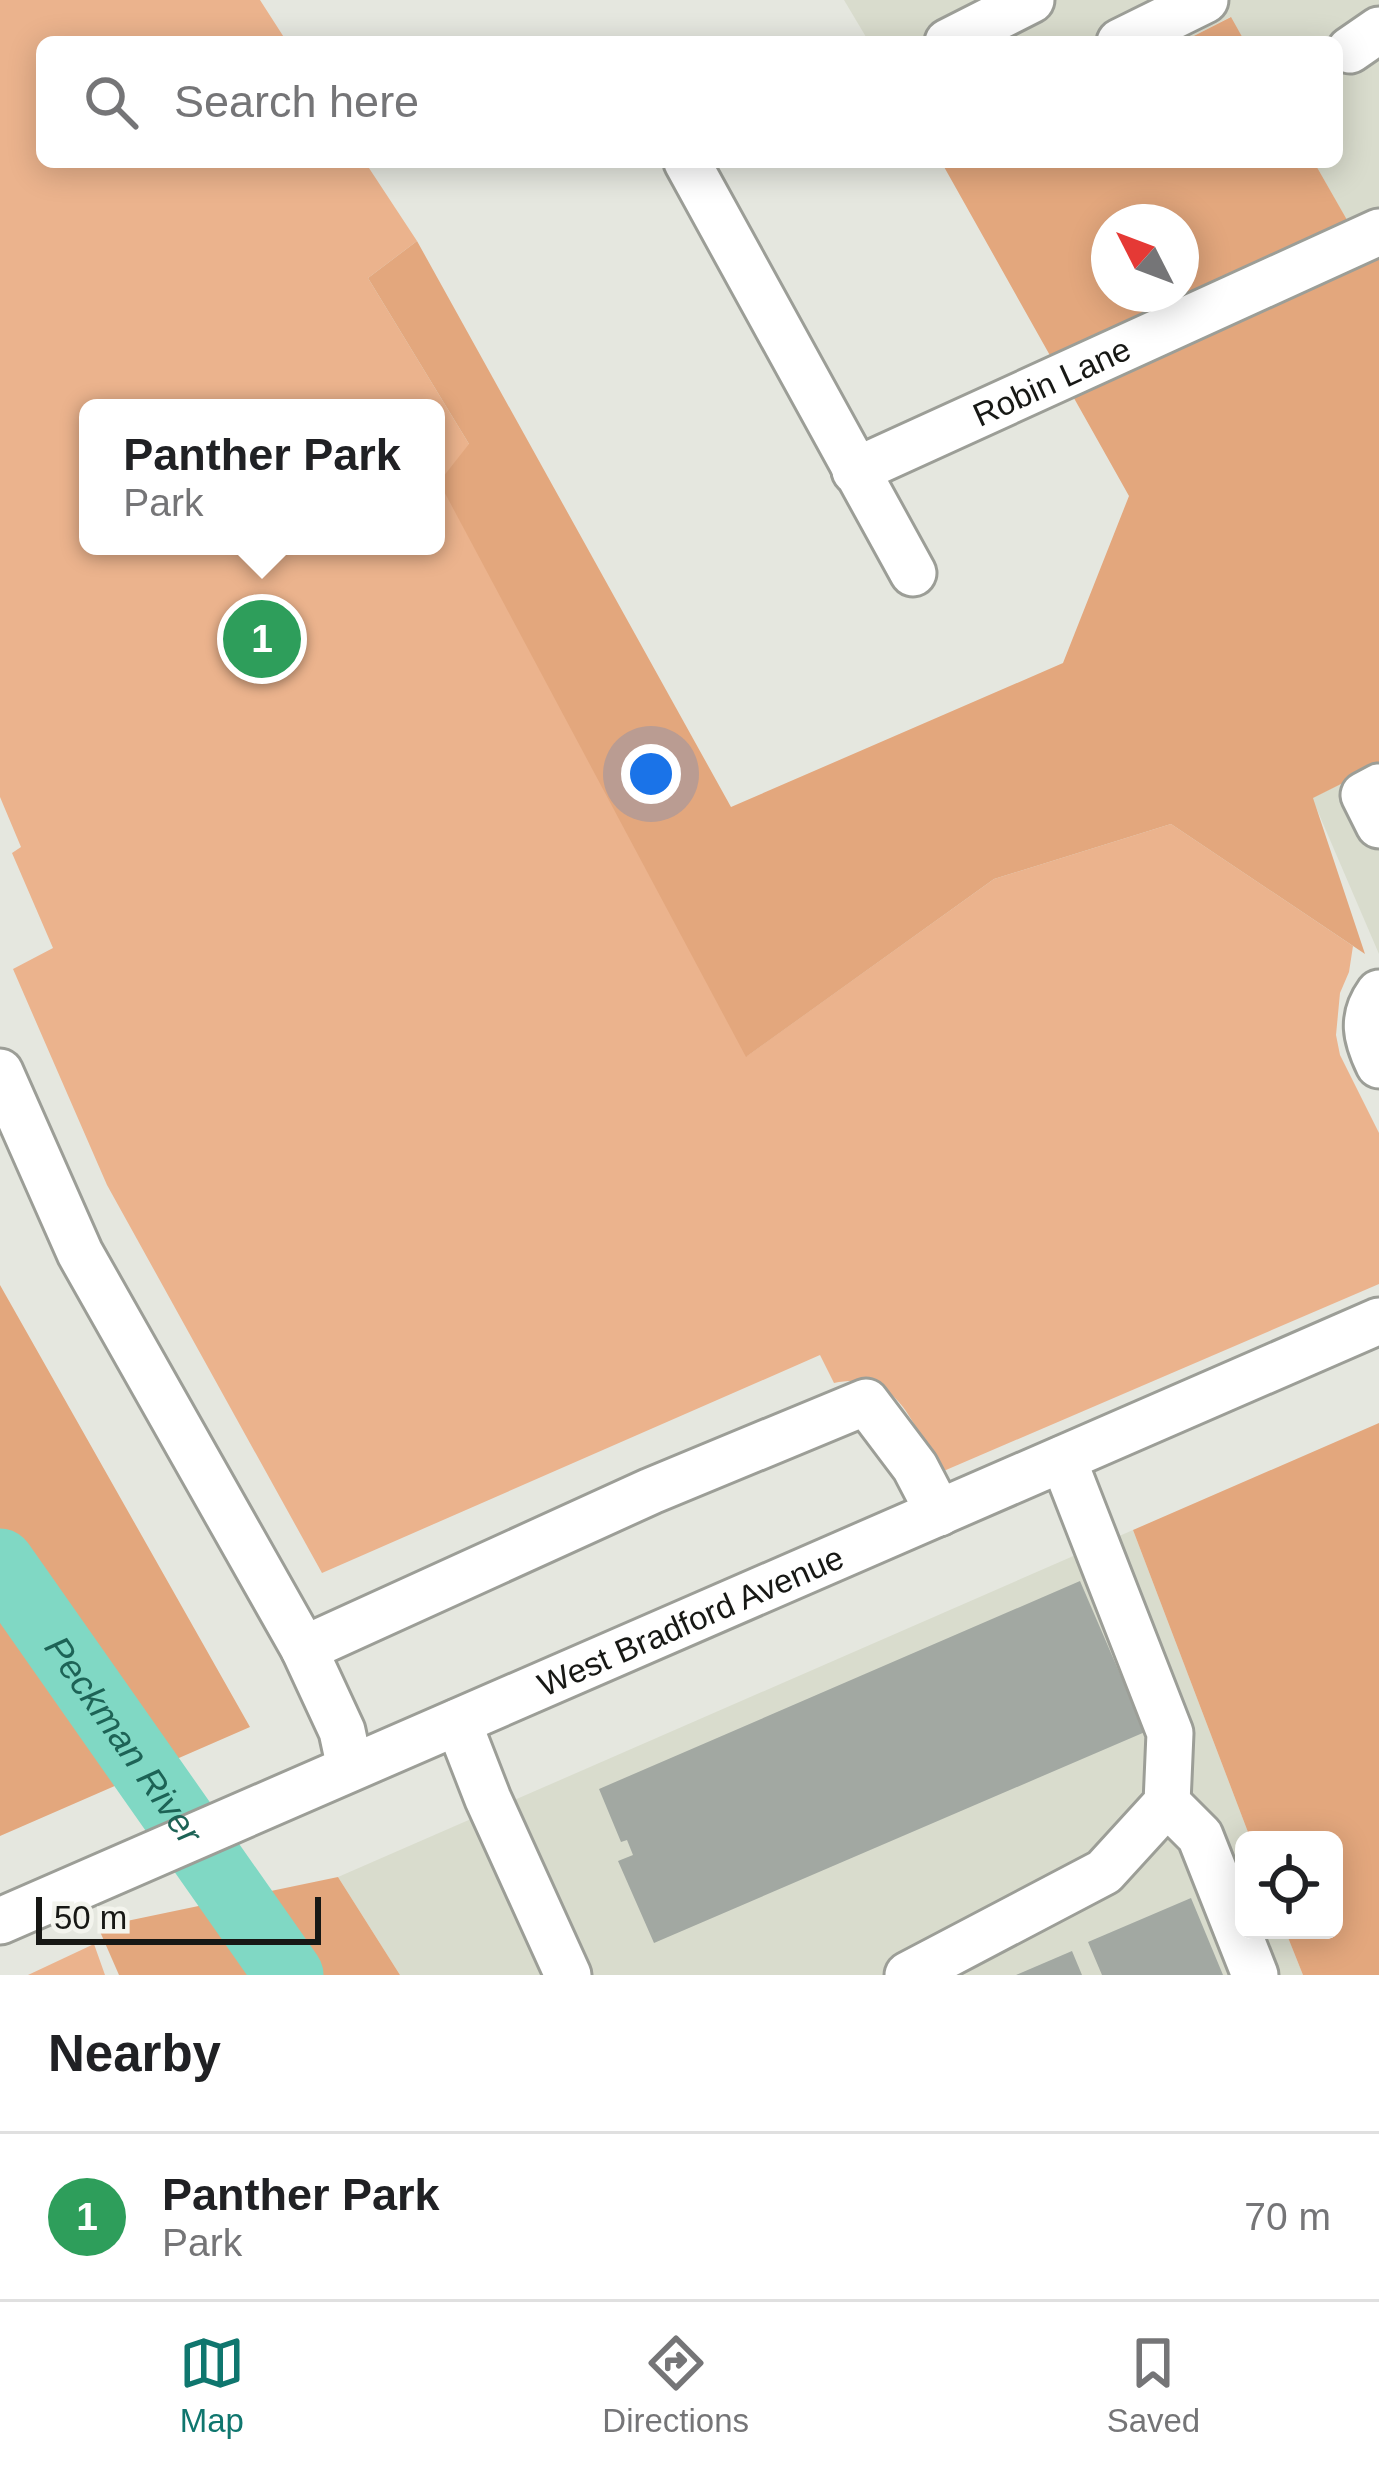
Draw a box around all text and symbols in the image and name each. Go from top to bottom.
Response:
search box [36,36,1343,168]
icon: search [78,69,144,135]
text: Search here [174,76,419,127]
north arrow [1091,204,1199,312]
street label: Robin Lane [967,330,1136,434]
popup [79,399,445,555]
text: Panther Park [123,429,401,480]
text: Park [123,481,203,524]
pin: 1 [223,594,301,684]
your location [621,744,681,804]
street label: West Bradford Avenue [532,1538,849,1704]
water label: Peckman River [37,1628,212,1853]
map controls [1235,1831,1343,1939]
button: locate [1235,1831,1343,1939]
scale bar [36,1891,321,1944]
text: 50 m [54,1899,127,1936]
text: Nearby [48,2025,221,2082]
text: Panther Park [162,2169,440,2220]
text: 1 [76,2195,98,2238]
text: 70 m [1244,2195,1331,2238]
text: Park [162,2221,242,2264]
tab: Map [179,2330,245,2440]
tab: Directions [602,2330,749,2440]
tab: Saved [1107,2330,1200,2440]

